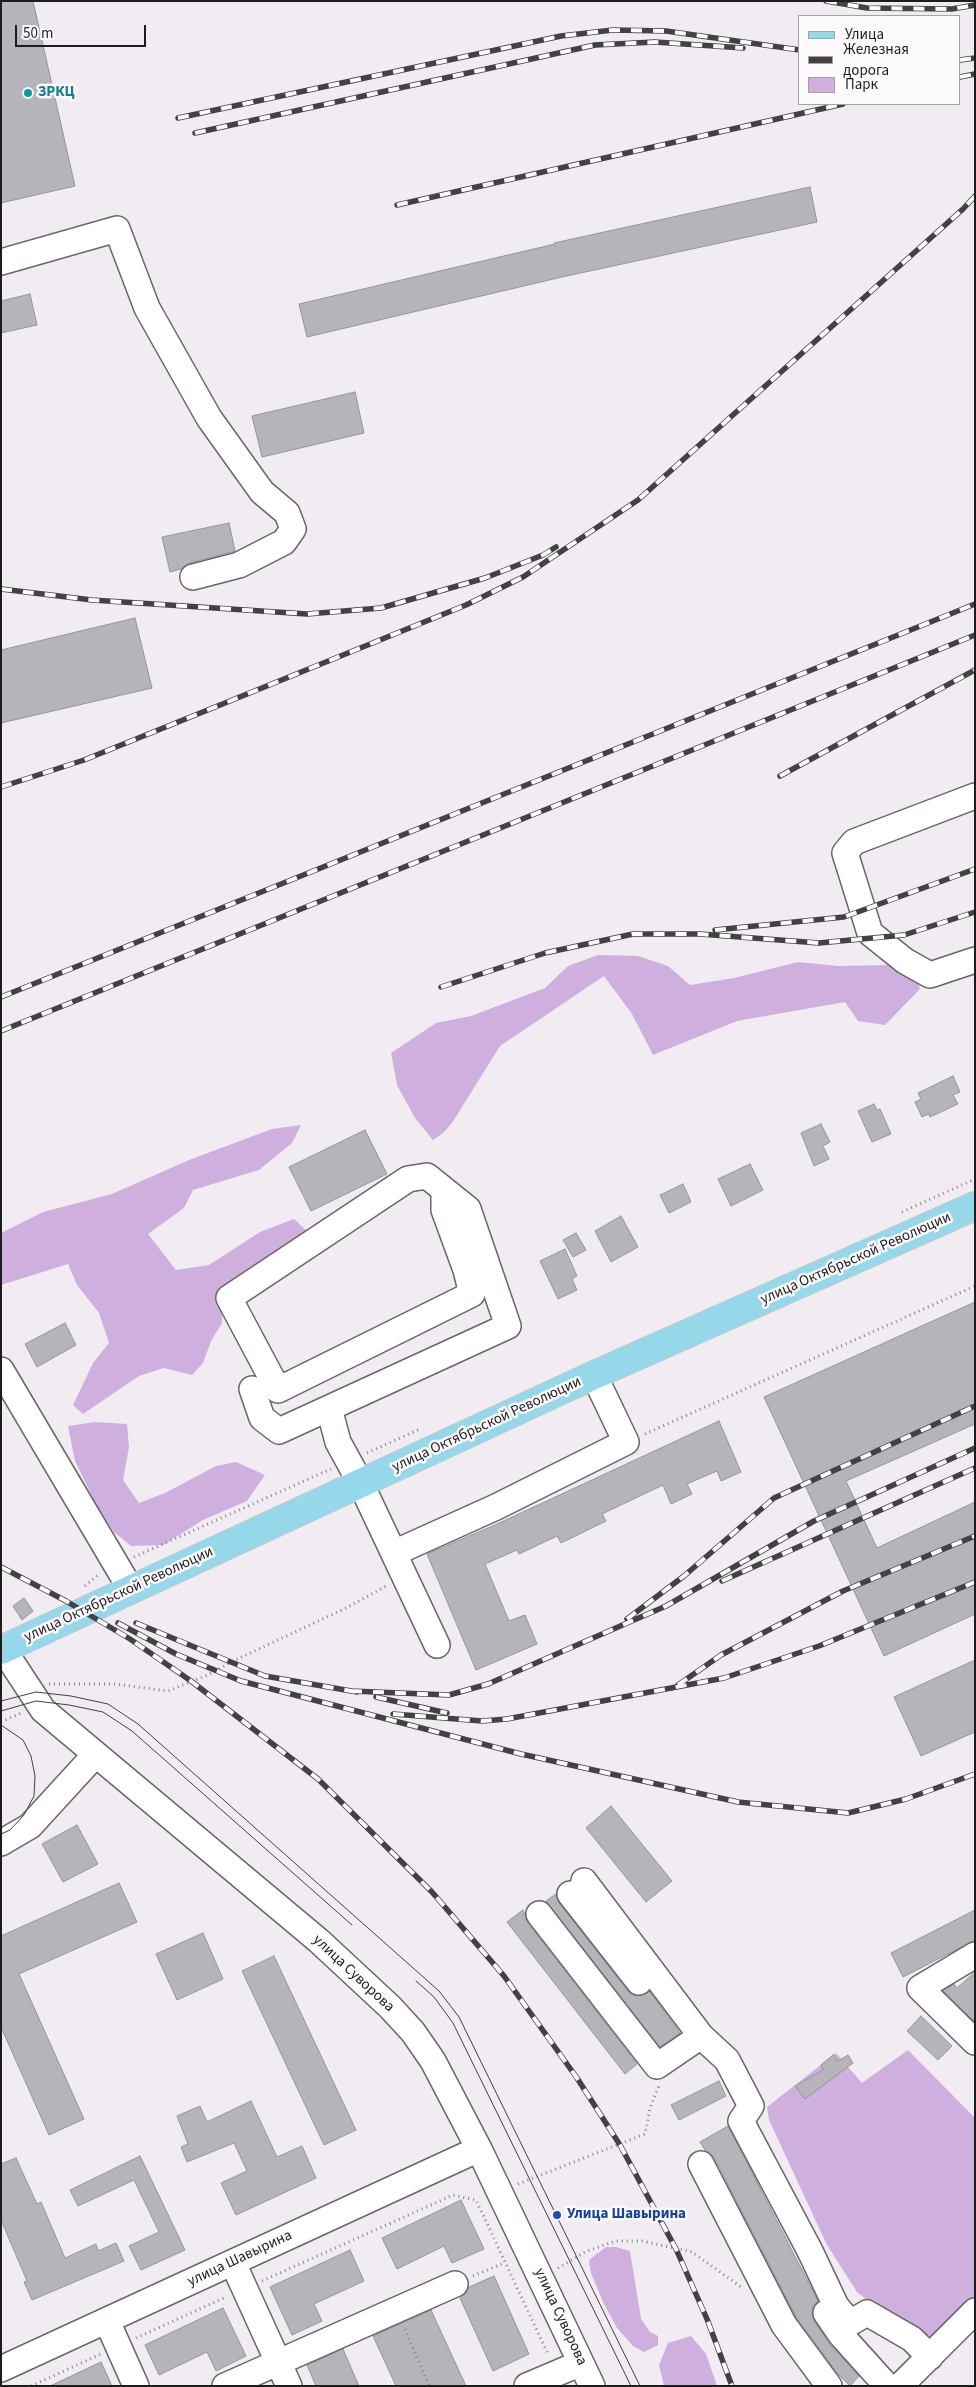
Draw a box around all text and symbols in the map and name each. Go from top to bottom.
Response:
scale bar [18,15,149,47]
legend [798,15,961,105]
text: 50 m [23,23,53,44]
text: Улица [845,24,884,45]
text: Железная дорога [843,39,909,81]
text: Парк [845,74,878,95]
place label: ЗРКЦ [38,84,75,102]
marker: ЗРКЦ [22,87,34,99]
street label: улица Октябрьской Революции [758,1209,954,1309]
street label: улица Октябрьской Революции [390,1373,584,1477]
street label: улица Октябрьской Революции [22,1543,216,1647]
street label: улица Суворова [308,1932,398,2016]
place label: Улица Шавырина [567,2206,686,2224]
marker: Улица Шавырина [551,2209,563,2221]
street label: улица Шавырина [185,2227,295,2291]
street label: улица Суворова [530,2266,590,2368]

